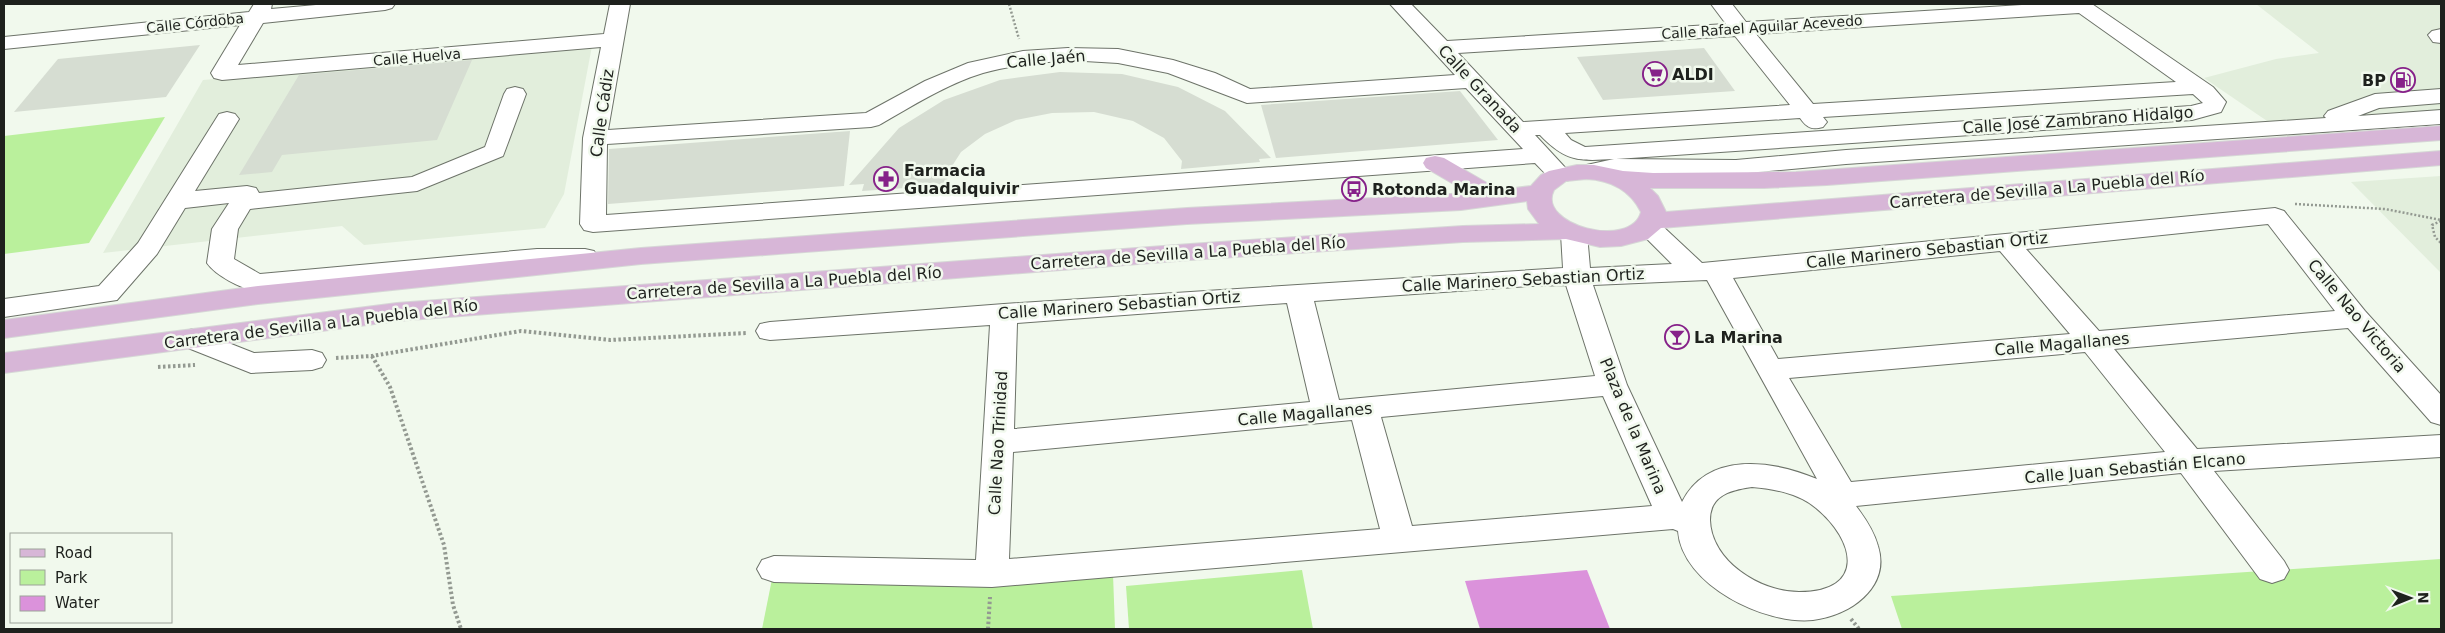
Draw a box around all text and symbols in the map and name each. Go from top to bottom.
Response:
street label: Calle Córdoba [145,10,245,36]
street label: Calle Rafael Aguilar Acevedo [1661,12,1863,42]
street label: Calle Granada [1434,41,1526,137]
street label: Calle Huelva [372,45,462,69]
street label: Calle Jaén [1006,46,1086,72]
supermarket icon: ALDI [1642,61,1668,87]
place label: ALDI [1672,65,1714,84]
fuel station icon: BP [2390,67,2416,93]
street label: Calle Cádiz [586,68,618,158]
place label: BP [2362,71,2386,90]
street label: Calle José Zambrano Hidalgo [1962,102,2194,138]
place label: Farmacia Guadalquivir [904,161,1019,198]
pharmacy icon: Farmacia Guadalquivir [873,166,899,192]
street label: Carretera de Sevilla a La Puebla del Río [1889,166,2205,212]
bus stop icon: Rotonda Marina [1341,176,1367,202]
place label: Rotonda Marina [1372,180,1515,199]
street label: Calle Marinero Sebastian Ortiz [1805,228,2049,272]
street label: Carretera de Sevilla a La Puebla del Río [1030,232,1346,274]
street label: Calle Nao Victoria [2304,255,2410,377]
street label: Carretera de Sevilla a La Puebla del Río [626,262,942,304]
street label: Calle Marinero Sebastian Ortiz [1401,264,1645,296]
street label: Calle Marinero Sebastian Ortiz [997,287,1241,323]
street label: Carretera de Sevilla a La Puebla del Río [163,295,479,353]
bar icon: La Marina [1664,324,1690,350]
place label: La Marina [1694,328,1783,347]
street label: Calle Magallanes [1994,329,2130,359]
street label: Plaza de la Marina [1596,355,1670,497]
street label: Calle Nao Trinidad [985,370,1011,516]
street label: Calle Magallanes [1237,399,1373,429]
street label: Calle Juan Sebastián Elcano [2024,449,2246,487]
legend [10,533,172,623]
text: Road [55,544,93,562]
text: Park [55,569,88,587]
north arrow [2385,573,2435,623]
text: N [2415,592,2431,604]
text: Water [55,594,100,612]

